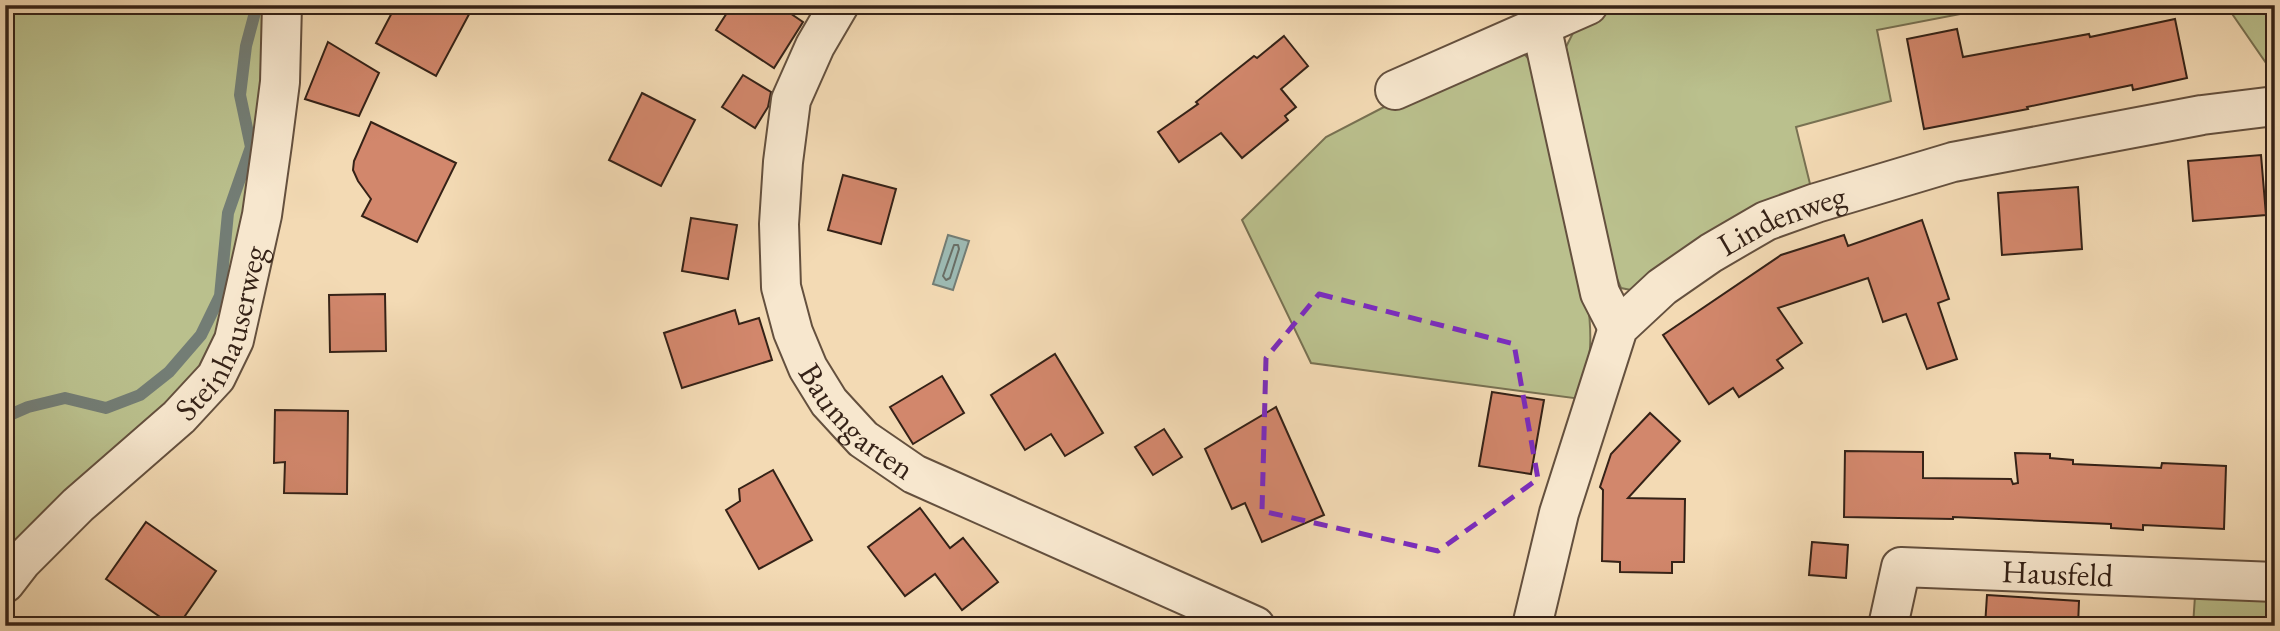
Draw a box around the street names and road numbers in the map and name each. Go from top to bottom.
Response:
street label: Lindenweg [1710,174,1852,266]
street label: Steinhauserweg [165,241,276,430]
street label: Baumgarten [789,355,923,489]
street label: Hausfeld [2001,550,2115,597]

